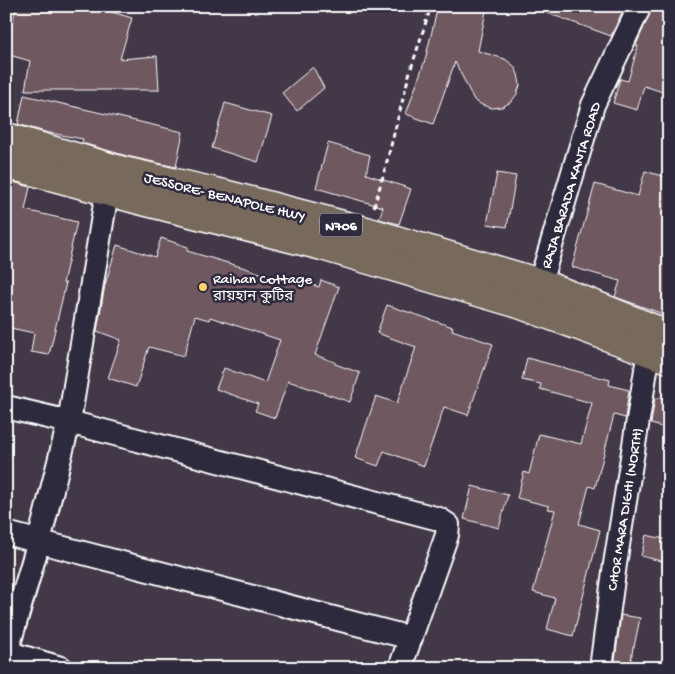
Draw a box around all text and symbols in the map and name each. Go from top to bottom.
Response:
street label: RAJA BARADA KANTA ROAD [538,100,606,271]
street label: JESSORE- BENAPOLE HWY [142,169,307,227]
road number: N706 [320,214,362,236]
place label: Raihan Cottage রায়হান কুটির [212,271,313,306]
marker: Raihan Cottage রায়হান কুটির [197,281,209,293]
street label: CHOR MARA DIGHI (NORTH) [604,427,648,592]

